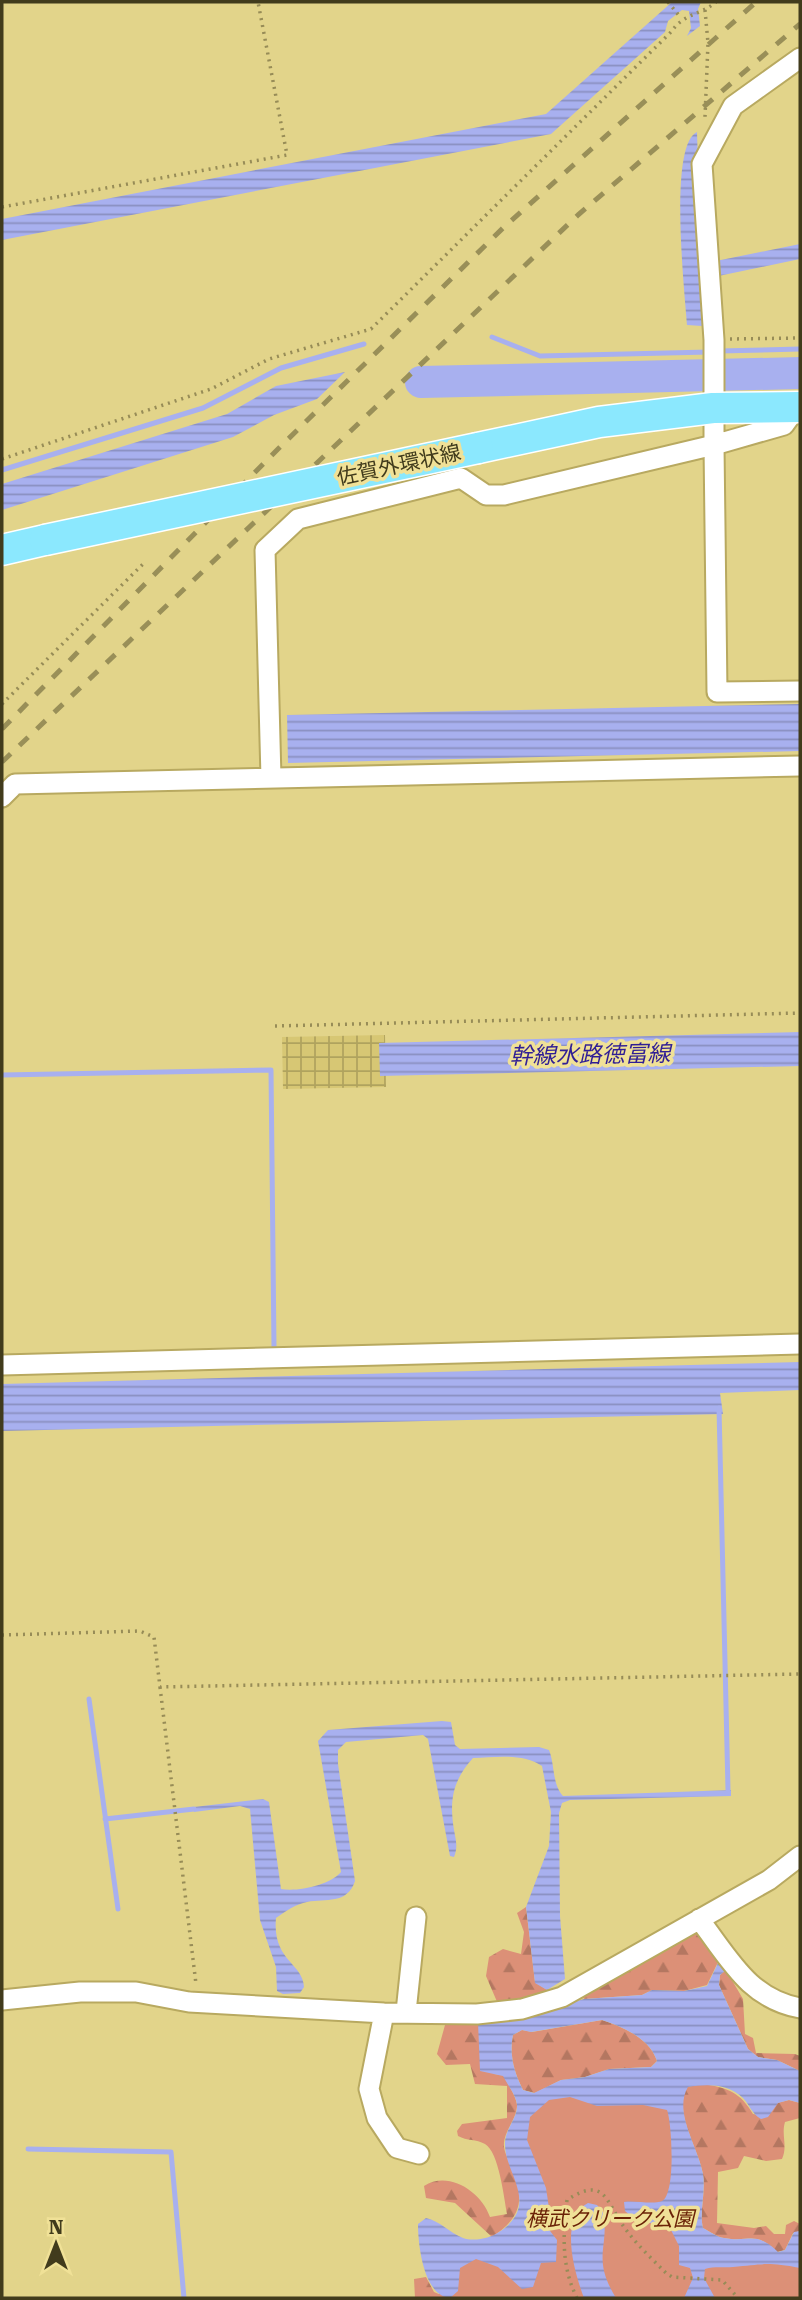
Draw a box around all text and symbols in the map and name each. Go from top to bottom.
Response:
street label: 佐賀外環状線 [335,440,463,490]
water label: 幹線水路徳富線 [509,1040,674,1070]
park label: 横武クリーク公園 [526,2207,697,2231]
north arrow [21,2209,91,2279]
text: N [49,2216,64,2239]

